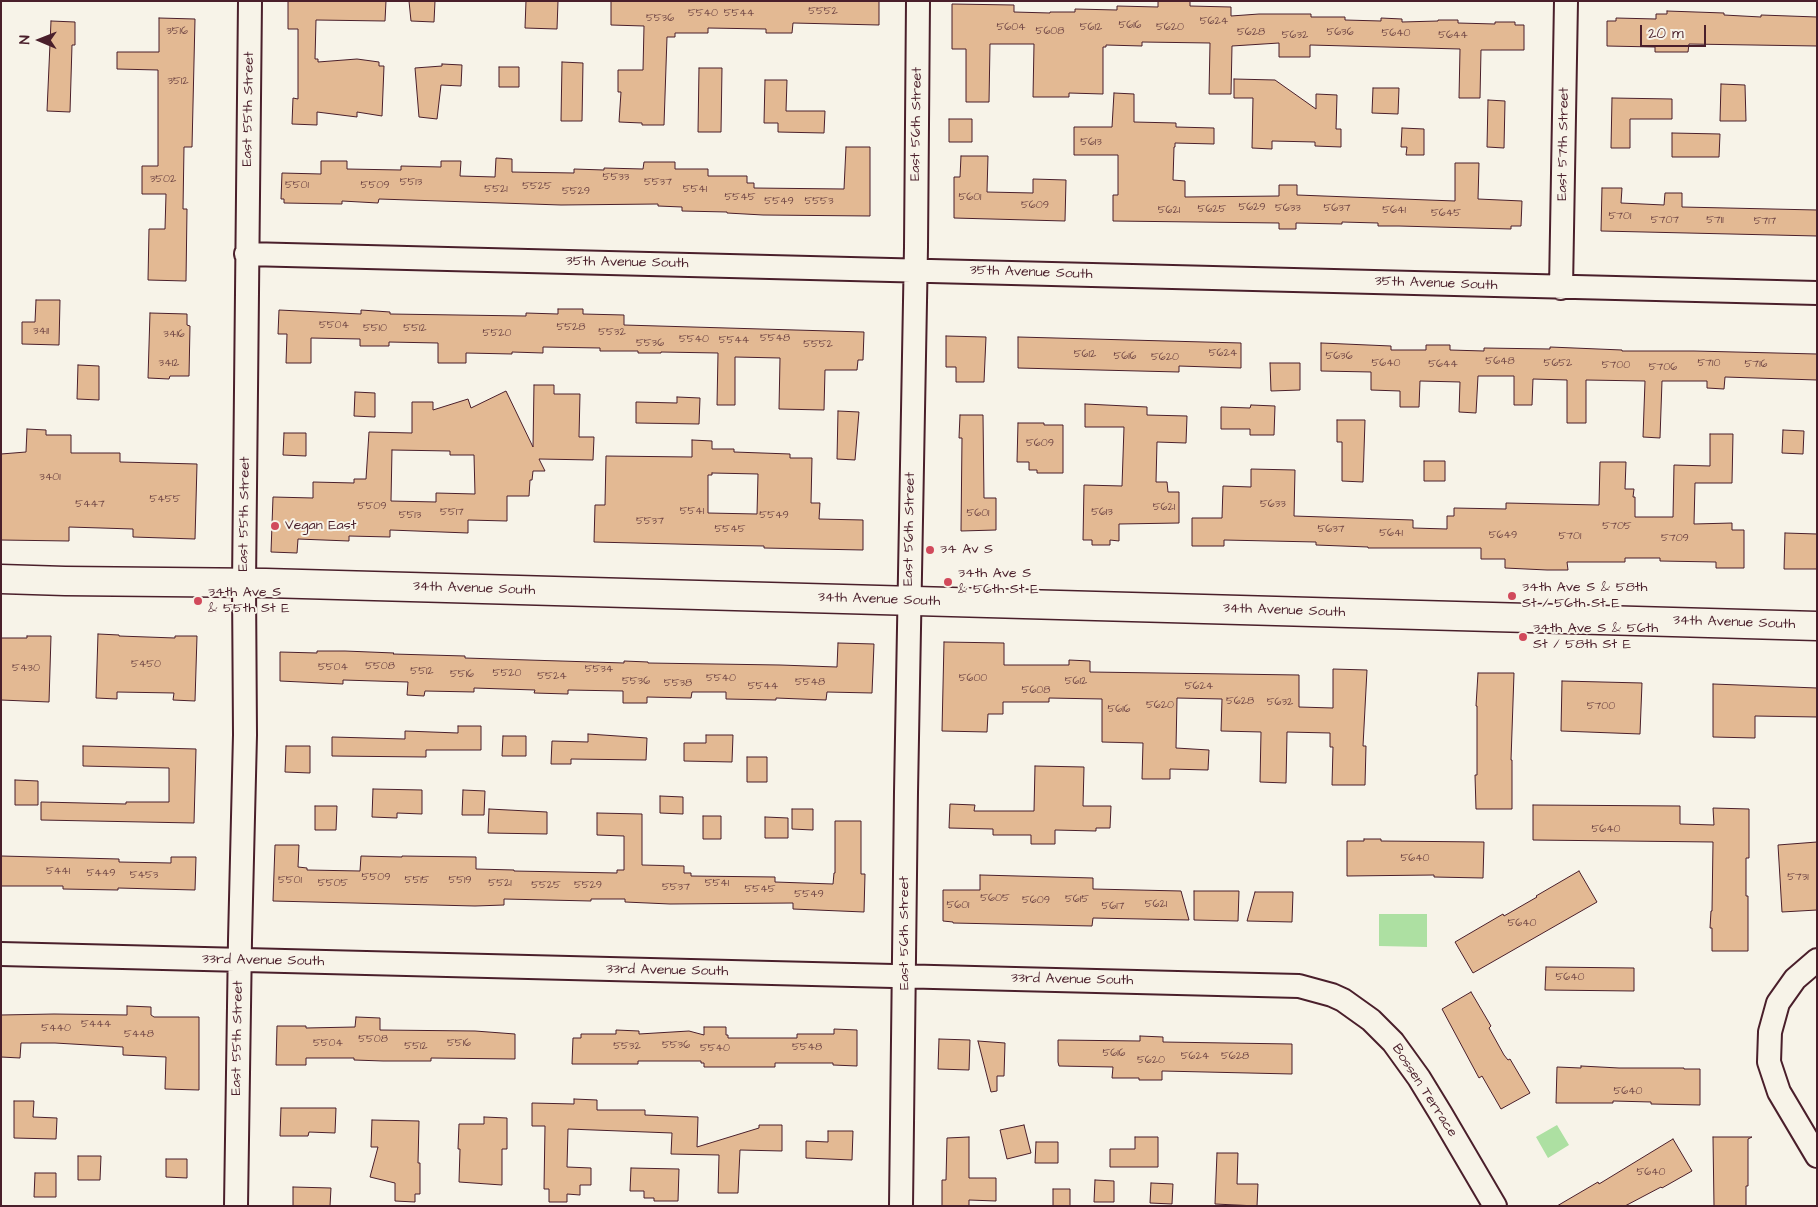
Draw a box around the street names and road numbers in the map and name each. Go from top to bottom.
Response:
street label: East 55th Street [240,51,258,167]
street label: East 56th Street [908,67,926,181]
street label: East 57th Street [1555,87,1573,201]
street label: 35th Avenue South [565,254,689,272]
street label: 35th Avenue South [969,262,1093,284]
street label: 35th Avenue South [1374,273,1498,295]
street label: East 55th Street [236,456,254,572]
street label: East 56th Street [901,472,919,586]
street label: 34th Avenue South [412,578,536,600]
street label: 34th Avenue South [817,589,941,611]
street label: 34th Avenue South [1222,600,1346,622]
street label: 34th Avenue South [1672,612,1796,634]
street label: East 56th Street [897,876,913,990]
street label: 33rd Avenue South [202,952,324,970]
street label: 33rd Avenue South [606,962,728,980]
street label: 33rd Avenue South [1011,971,1133,989]
street label: East 55th Street [229,980,247,1096]
street label: Bossen Terrace [1388,1041,1460,1141]

